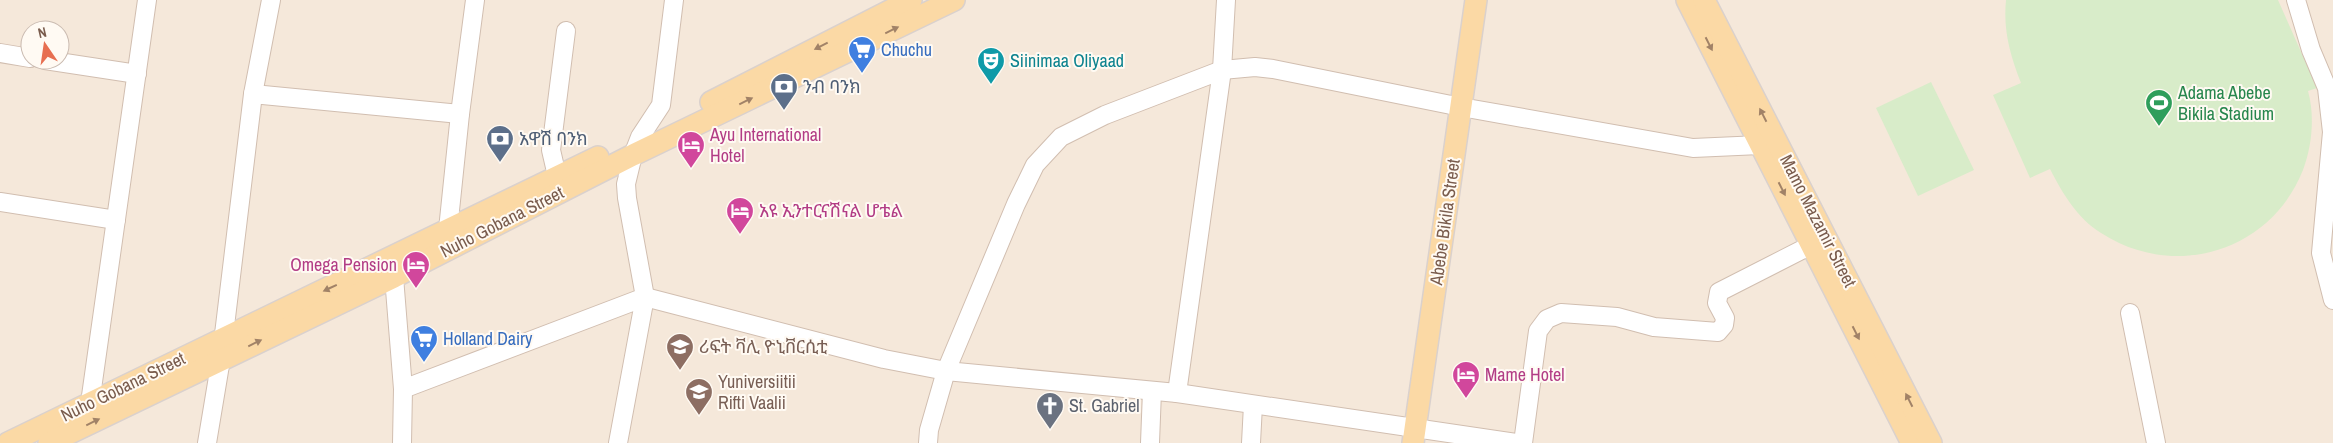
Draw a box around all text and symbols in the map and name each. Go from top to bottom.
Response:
north arrow [20,20,70,70]
text: N [36,23,48,42]
one-way arrow [885,26,899,34]
supermarket icon: Chuchu [847,35,877,74]
one-way arrow [1705,36,1713,51]
place label: Chuchu [881,37,932,62]
one-way arrow [814,42,828,50]
theatre icon: Siinimaa Oliyaad [976,46,1006,85]
place label: Siinimaa Oliyaad [1010,48,1124,73]
bank icon: ንብ ባንክ [769,72,799,111]
place label: ንብ ባንክ [803,74,861,99]
place label: Adama Abebe Bikila Stadium [2177,80,2274,126]
sports icon: Adama Abebe Bikila Stadium [2144,88,2174,127]
one-way arrow [739,96,753,104]
one-way arrow [1759,108,1767,122]
place label: Ayu International Hotel [709,122,821,168]
bank icon: አዋሽ ባንክ [485,124,515,163]
place label: አዋሽ ባንክ [519,126,588,151]
hotel icon: Ayu International Hotel [676,130,706,169]
street label: Mamo Mazamir Street [1774,150,1863,291]
street label: Abebe Bikila Street [1423,157,1466,288]
street label: Nuho Gobana Street [436,180,568,263]
one-way arrow [1778,181,1786,196]
hotel icon: አዩ ኢንተርናሽናል ሆቴል [725,196,755,235]
place label: አዩ ኢንተርናሽናል ሆቴል [759,198,903,223]
hotel icon: Omega Pension [401,250,431,289]
place label: Omega Pension [290,252,397,277]
one-way arrow [323,284,337,292]
supermarket icon: Holland Dairy [409,324,439,363]
place label: Holland Dairy [443,326,533,351]
one-way arrow [1852,326,1860,341]
school or university icon: ሪፍት ቫሊ ዮኒቨርሲቲ [665,332,695,371]
place label: ሪፍት ቫሊ ዮኒቨርሲቲ [699,334,828,359]
one-way arrow [248,339,262,347]
street label: Nuho Gobana Street [56,346,189,427]
hotel icon: Mame Hotel [1451,360,1481,399]
place label: Mame Hotel [1485,362,1565,387]
place label: Yuniversiitii Rifti Vaalii [718,369,796,415]
school or university icon: Yuniversiitii Rifti Vaalii [684,377,714,416]
church icon: St. Gabriel [1035,391,1065,430]
one-way arrow [1905,392,1913,407]
place label: St. Gabriel [1069,393,1140,418]
one-way arrow [86,417,100,425]

